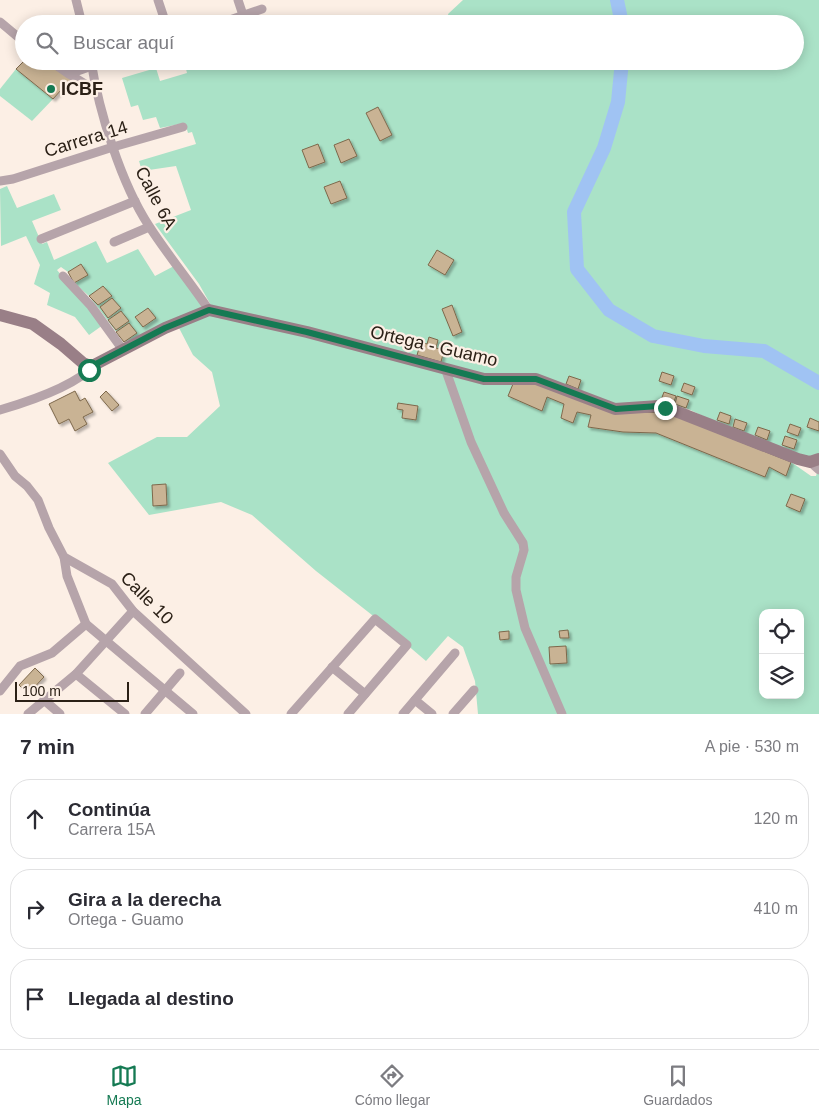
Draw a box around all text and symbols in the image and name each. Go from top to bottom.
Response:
search box [15,15,804,70]
icon: search [33,29,61,57]
text: Buscar aquí [73,32,174,53]
place label: ICBF [61,79,103,99]
marker: ICBF [45,83,57,95]
street label: Carrera 14 [42,117,130,161]
street label: Calle 6A [131,163,181,233]
street label: Ortega - Guamo [368,322,500,370]
route start [78,359,101,382]
route end [654,397,677,420]
street label: Calle 10 [117,568,177,628]
map controls [759,609,804,699]
button: locate [759,609,804,654]
button: layers [759,654,804,699]
scale bar [15,679,129,702]
text: 100 m [22,683,61,699]
text: 7 min [20,735,75,758]
text: A pie · 530 m [705,738,799,755]
text: Continúa [68,799,150,820]
icon: ahead [21,805,49,833]
text: 120 m [754,810,798,827]
text: Carrera 15A [68,821,155,838]
text: Gira a la derecha [68,889,221,910]
icon: right [21,895,49,923]
text: 410 m [754,900,798,917]
text: Ortega - Guamo [68,911,184,928]
icon: arrive [21,985,49,1013]
text: Llegada al destino [68,988,234,1009]
tab: Mapa [107,1062,142,1108]
tab: Cómo llegar [355,1062,430,1108]
tab: Guardados [643,1062,712,1108]

